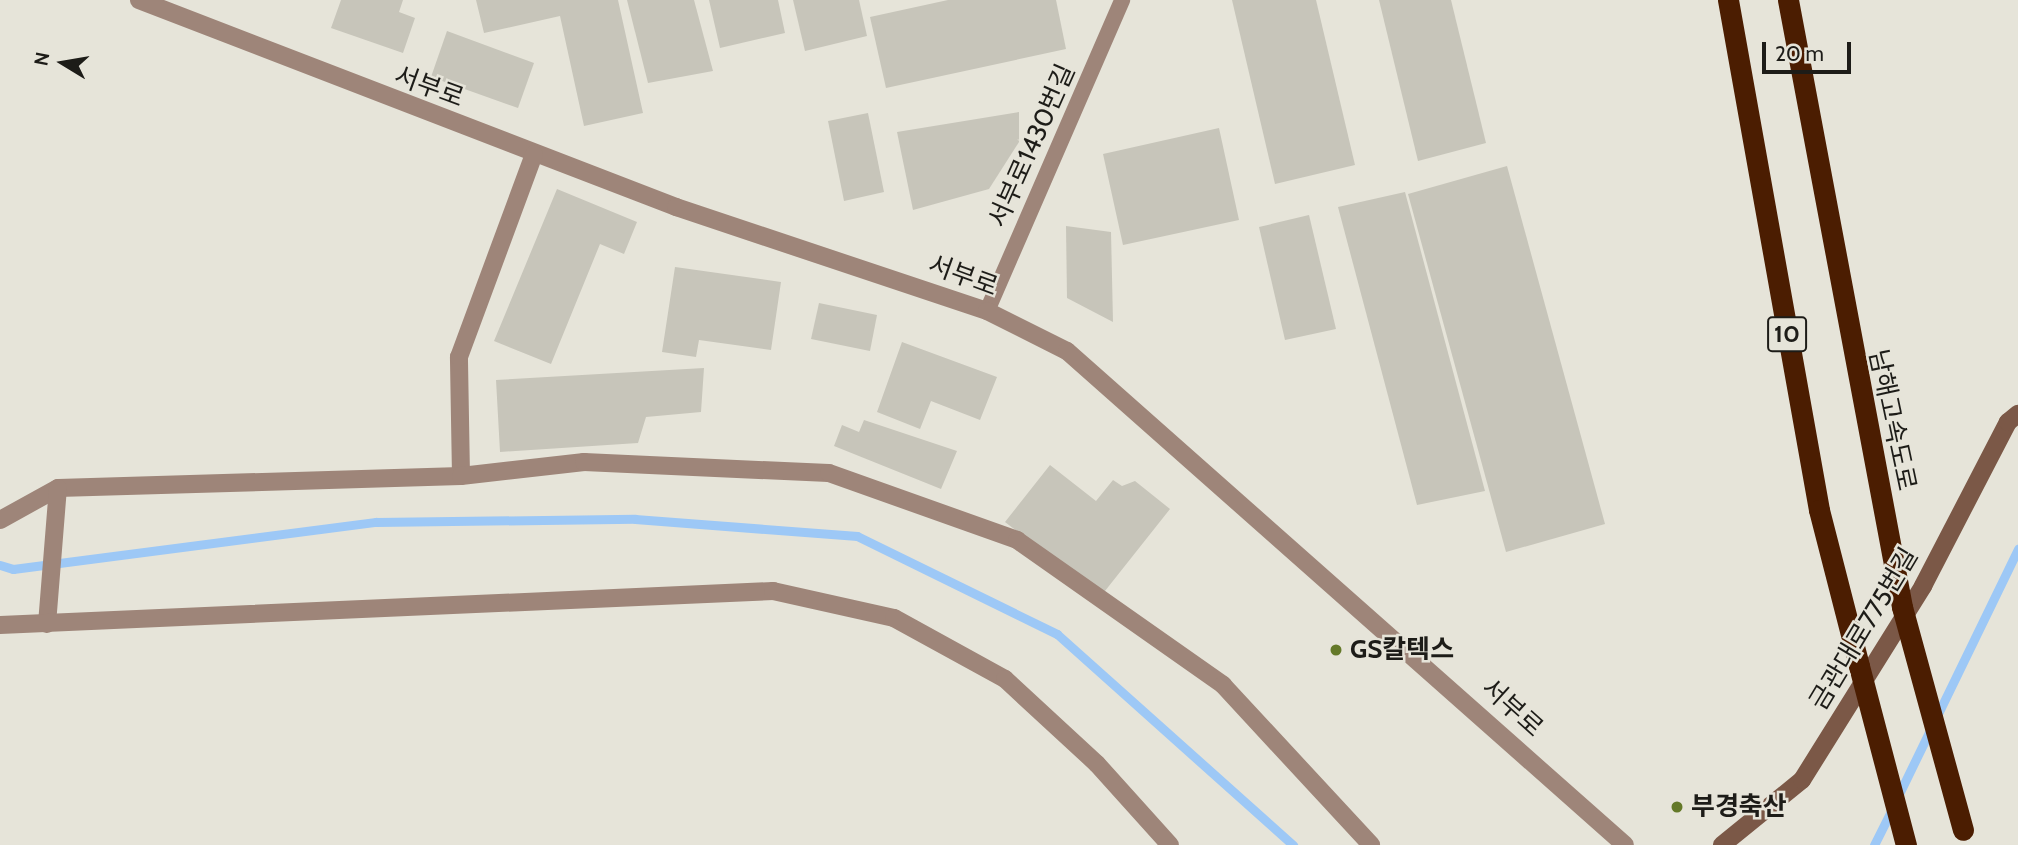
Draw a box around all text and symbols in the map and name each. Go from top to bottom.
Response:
north arrow [28,28,98,98]
scale bar [1766,28,1855,72]
text: 20 m [1775,41,1824,66]
text: N [29,50,54,68]
street label: 서부로 [390,60,468,114]
street label: 서부로1430번길 [982,60,1082,232]
street label: 서부로 [924,249,1002,303]
road number: 10 [1766,314,1808,354]
street label: 남해고속도로 [1862,347,1922,493]
street label: 금관대로775번길 [1803,542,1925,716]
place label: GS칼텍스 [1350,634,1454,666]
marker: GS칼텍스 [1328,642,1344,658]
street label: 서부로 [1475,672,1549,744]
place label: 부경축산 [1691,791,1787,823]
marker: 부경축산 [1669,799,1685,815]

